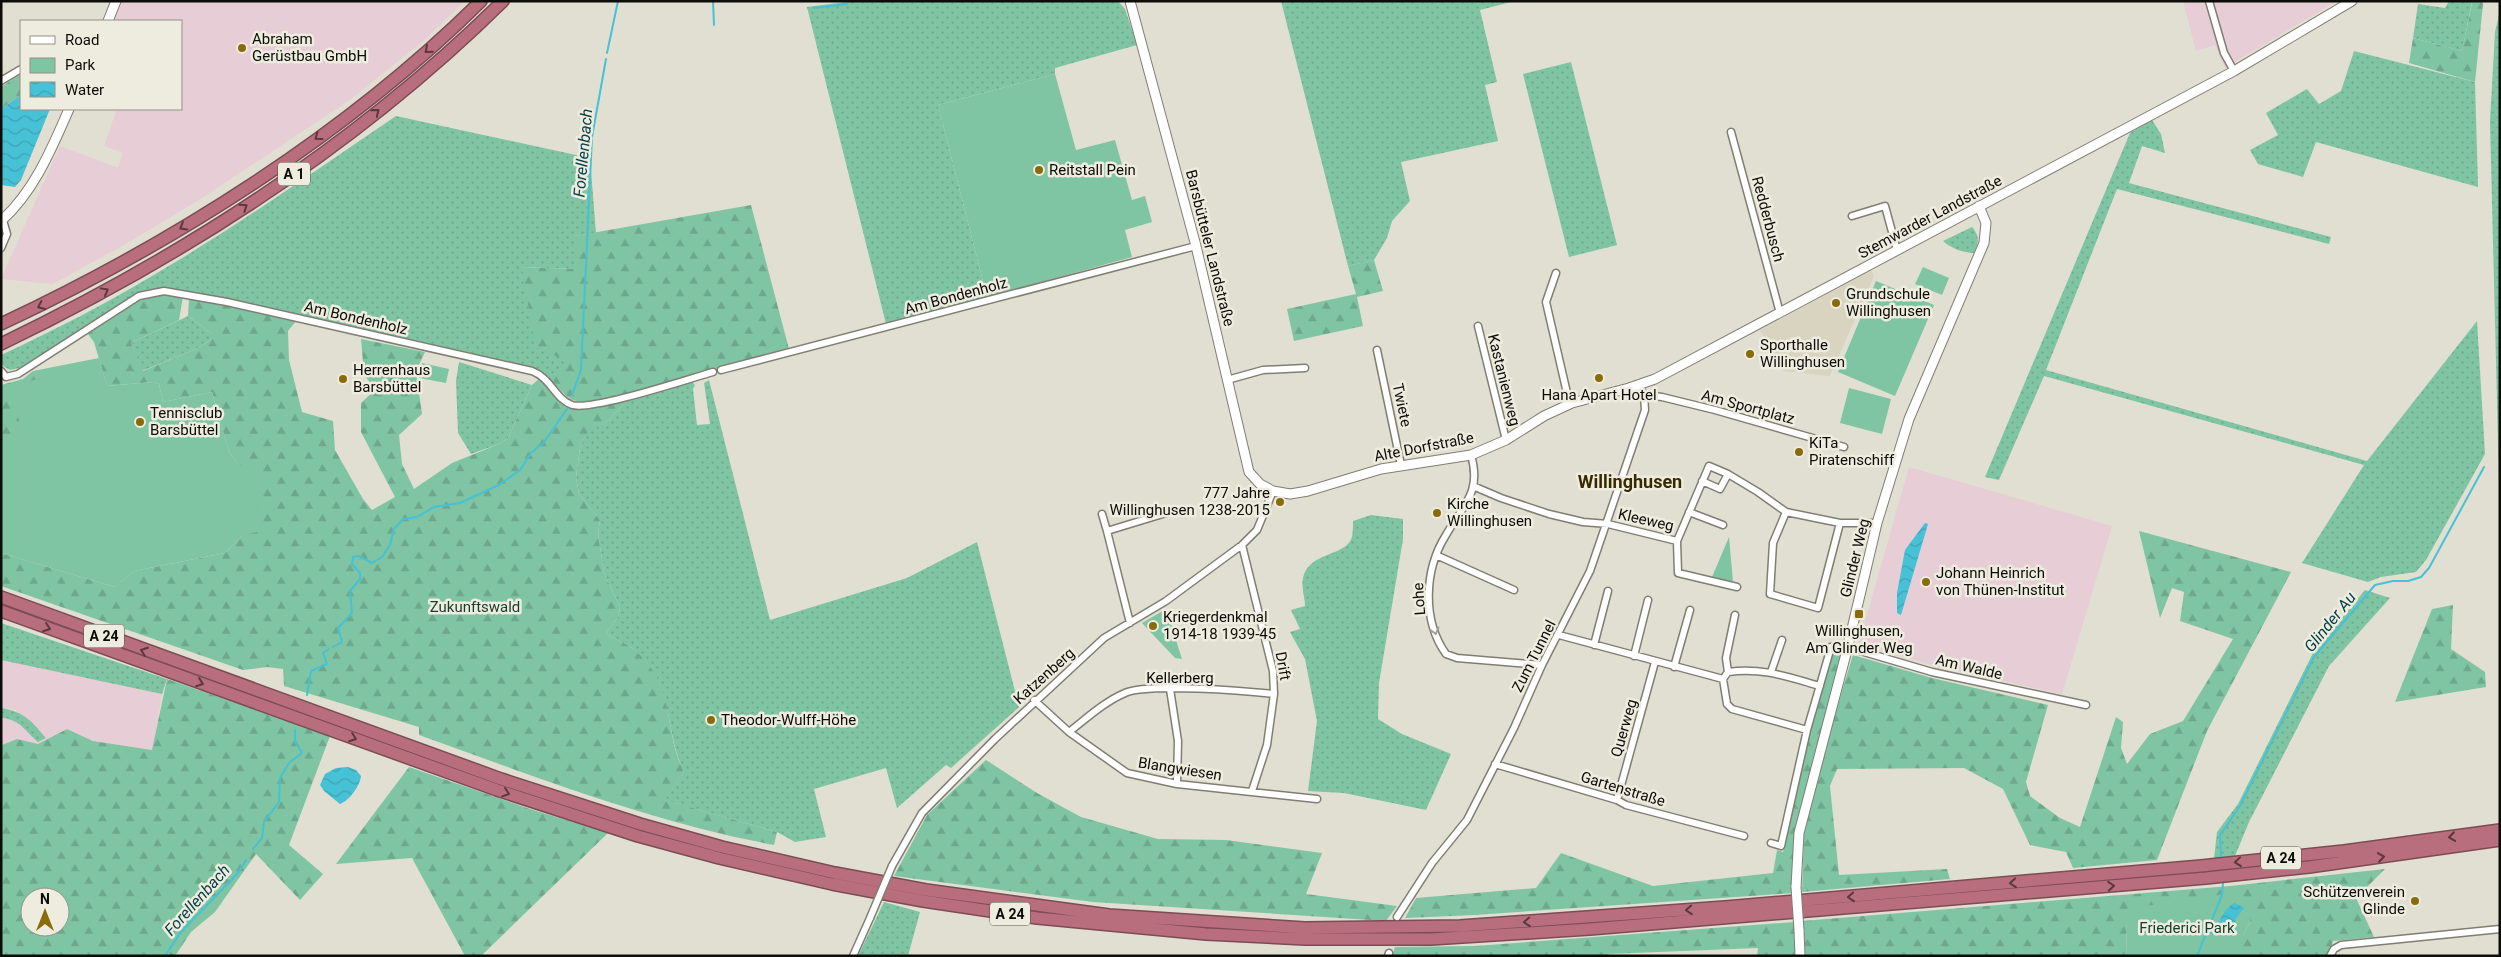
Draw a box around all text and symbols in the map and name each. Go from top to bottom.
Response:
legend [20,20,182,110]
place label: Abraham Gerüstbau GmbH [252,30,367,65]
text: Road [65,31,99,49]
marker: Abraham Gerüstbau GmbH [236,42,248,54]
one-way arrow [424,44,433,53]
text: Park [65,56,96,74]
text: Water [65,81,104,99]
water label: Forellenbach [570,108,596,198]
one-way arrow [370,109,379,117]
one-way arrow [314,131,324,140]
place label: Reitstall Pein [1049,161,1136,179]
road number: A 1 [278,162,310,185]
marker: Reitstall Pein [1033,164,1045,176]
street label: Barsbütteler Landstraße [1182,168,1238,328]
street label: Stemwarder Landstraße [1855,171,2005,262]
street label: Redderbusch [1748,174,1788,264]
one-way arrow [238,204,248,213]
one-way arrow [179,221,188,231]
street label: Am Bondenholz [903,274,1009,318]
place label: Grundschule Willinghusen [1846,285,1931,320]
one-way arrow [100,288,109,298]
street label: Am Bondenholz [303,297,409,339]
marker: Grundschule Willinghusen [1830,297,1842,309]
one-way arrow [37,299,46,310]
street label: Kastanienweg [1484,332,1524,428]
place label: Sporthalle Willinghusen [1760,336,1845,371]
marker: Sporthalle Willinghusen [1744,348,1756,360]
place label: Herrenhaus Barsbüttel [353,361,430,396]
marker: Hana Apart Hotel [1593,372,1605,384]
marker: Herrenhaus Barsbüttel [337,373,349,385]
street label: Twiete [1389,381,1415,429]
place label: Hana Apart Hotel [1541,386,1657,404]
street label: Am Sportplatz [1700,386,1796,428]
place label: Tennisclub Barsbüttel [150,404,222,439]
marker: Tennisclub Barsbüttel [134,416,146,428]
street label: Alte Dorfstraße [1373,428,1475,465]
place label: KiTa Piratenschiff [1809,434,1895,469]
marker: KiTa Piratenschiff [1793,446,1805,458]
district label: Willinghusen [1578,471,1682,492]
place label: 777 Jahre Willinghusen 1238-2015 [1110,484,1270,519]
place label: Kirche Willinghusen [1447,495,1532,530]
marker: 777 Jahre Willinghusen 1238-2015 [1274,496,1286,508]
street label: Kleeweg [1616,505,1676,535]
marker: Kirche Willinghusen [1431,507,1443,519]
street label: Glinder Weg [1837,517,1873,599]
place label: Johann Heinrich von Thünen-Institut [1936,564,2064,599]
marker: Johann Heinrich von Thünen-Institut [1920,576,1932,588]
street label: Lohe [1409,582,1429,616]
water label: Glinder Au [2300,588,2360,656]
park label: Zukunftswald [430,598,520,616]
place label: Kriegerdenkmal 1914-18 1939-45 [1163,608,1276,643]
marker: Willinghusen, Am Glinder Weg [1853,608,1865,620]
street label: Zum Tunnel [1508,617,1560,695]
marker: Kriegerdenkmal 1914-18 1939-45 [1147,620,1159,632]
one-way arrow [42,622,51,632]
place label: Willinghusen, Am Glinder Weg [1805,622,1913,657]
road number: A 24 [84,624,124,648]
one-way arrow [1430,626,1440,635]
street label: Katzenberg [1010,644,1078,708]
one-way arrow [140,647,149,657]
street label: Drift [1272,650,1294,682]
street label: Am Walde [1934,651,2004,683]
street label: Kellerberg [1146,669,1214,687]
one-way arrow [195,677,204,687]
street label: Querweg [1607,697,1641,759]
place label: Theodor-Wulff-Höhe [721,711,856,729]
marker: Theodor-Wulff-Höhe [705,714,717,726]
one-way arrow [348,732,357,742]
street label: Blangwiesen [1137,753,1223,785]
street label: Gartenstraße [1579,768,1667,810]
one-way arrow [501,787,509,797]
one-way arrow [2447,831,2455,842]
road number: A 24 [2261,846,2301,870]
one-way arrow [2377,853,2385,863]
one-way arrow [2234,856,2242,867]
water label: Forellenbach [160,861,234,939]
one-way arrow [2009,877,2017,888]
one-way arrow [2107,881,2115,892]
place label: Schützenverein Glinde [2303,883,2405,918]
north arrow [20,887,70,937]
text: N [40,891,50,907]
one-way arrow [1847,891,1855,902]
marker: Schützenverein Glinde [2409,895,2421,907]
road number: A 24 [990,902,1030,926]
one-way arrow [1685,904,1693,915]
one-way arrow [1523,916,1531,927]
park label: Friederici Park [2139,919,2235,937]

